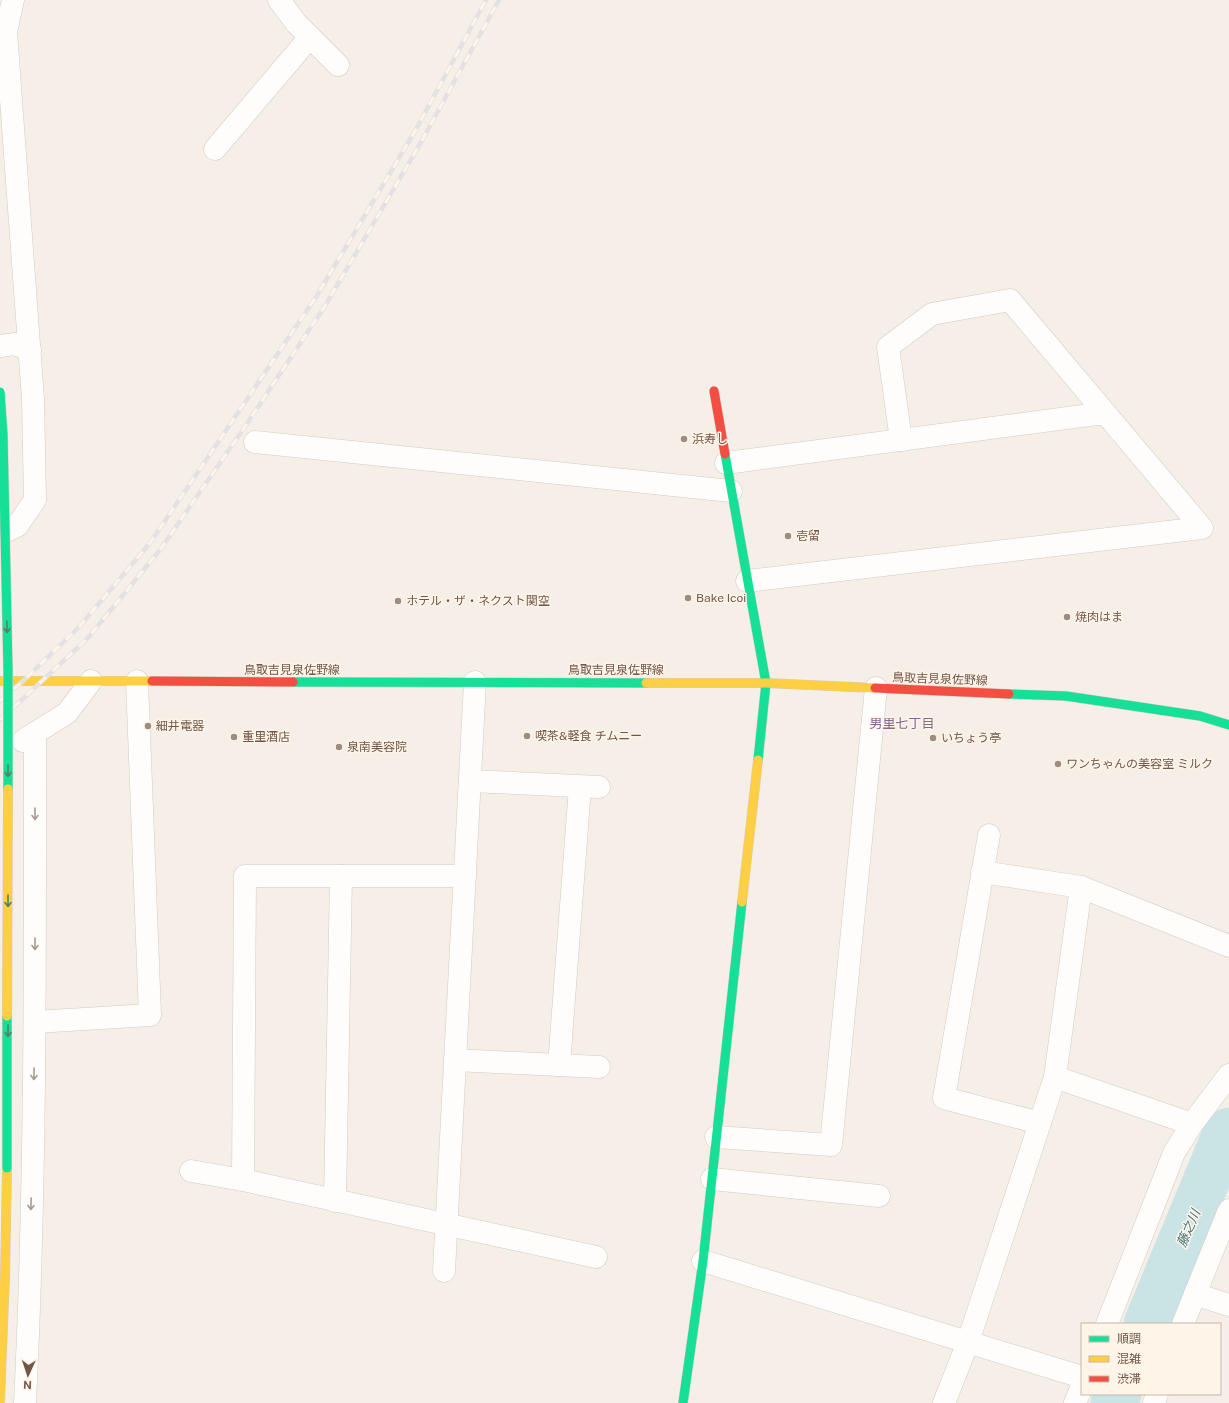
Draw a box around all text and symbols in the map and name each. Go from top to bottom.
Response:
place label: 浜寿し [692,432,728,446]
marker: 浜寿し [679,434,689,444]
place label: 壱留 [796,529,820,543]
marker: 壱留 [783,531,793,541]
place label: Bake Icoi [696,591,746,605]
marker: Bake Icoi [683,593,693,603]
place label: ホテル・ザ・ネクスト関空 [406,594,550,608]
marker: ホテル・ザ・ネクスト関空 [393,596,403,606]
place label: 焼肉はま [1075,610,1123,624]
marker: 焼肉はま [1062,612,1072,622]
one-way arrow [3,620,11,633]
street label: 鳥取吉見泉佐野線 [244,663,340,677]
street label: 鳥取吉見泉佐野線 [568,663,664,677]
street label: 鳥取吉見泉佐野線 [892,670,988,688]
district label: 男里七丁目 [869,716,935,731]
place label: 細井電器 [156,719,204,733]
marker: 細井電器 [143,721,153,731]
place label: 喫茶&軽食 チムニー [535,729,642,743]
place label: 重里酒店 [242,730,290,744]
marker: 喫茶&軽食 チムニー [522,731,532,741]
place label: いちょう亭 [941,731,1001,745]
marker: 重里酒店 [229,732,239,742]
marker: いちょう亭 [928,733,938,743]
place label: 泉南美容院 [347,740,407,754]
marker: 泉南美容院 [334,742,344,752]
place label: ワンちゃんの美容室 ミルク [1066,757,1213,771]
marker: ワンちゃんの美容室 ミルク [1053,759,1063,769]
one-way arrow [4,764,12,777]
one-way arrow [31,807,39,820]
one-way arrow [4,894,12,907]
one-way arrow [31,937,39,950]
one-way arrow [4,1024,12,1037]
one-way arrow [30,1067,38,1080]
one-way arrow [27,1197,35,1210]
water label: 藤之川 [1174,1205,1204,1249]
legend [1081,1323,1221,1395]
text: 順調 [1117,1332,1141,1346]
text: 混雑 [1117,1352,1141,1366]
north arrow [8,1355,48,1395]
text: 渋滞 [1117,1372,1141,1386]
text: N [23,1379,32,1391]

